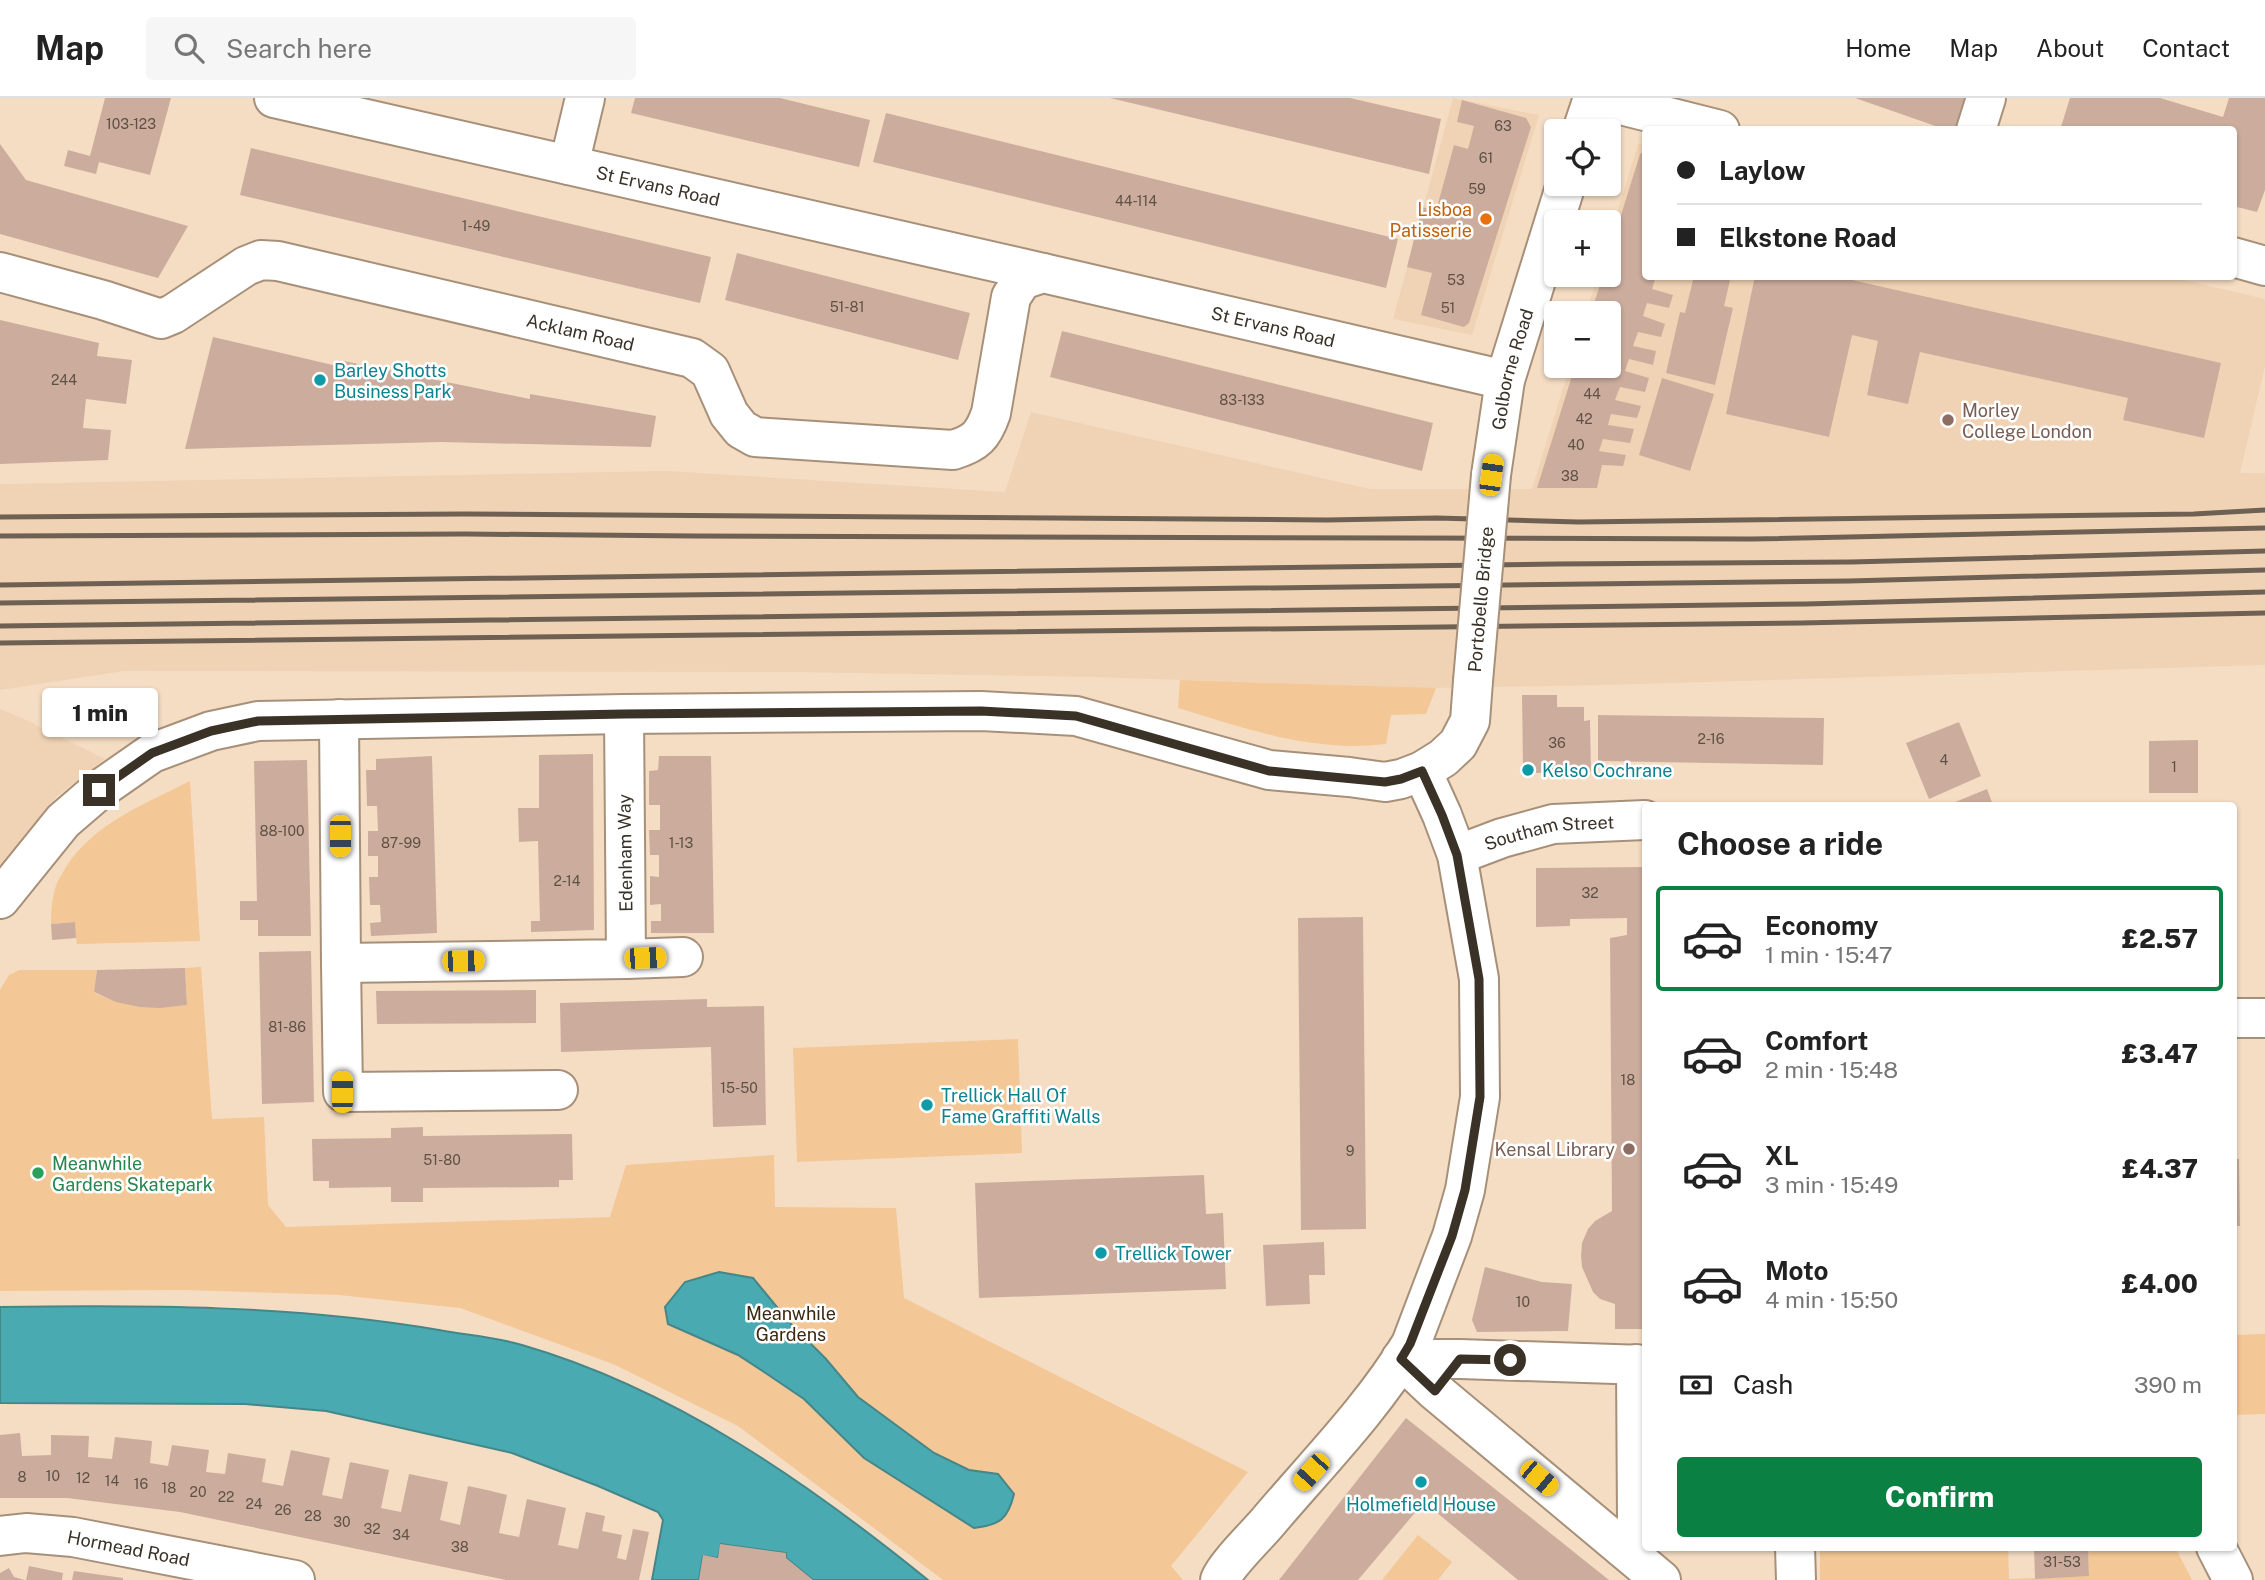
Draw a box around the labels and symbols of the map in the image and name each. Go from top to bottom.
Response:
house number: 103-123 [106,116,156,132]
house number: 63 [1494,118,1512,134]
house number: 61 [1479,150,1493,166]
street label: St Ervans Road [594,161,722,210]
house number: 59 [1468,181,1486,197]
house number: 44-114 [1115,193,1157,209]
place label: Lisboa Patisserie [1390,199,1472,241]
marker: Lisboa Patisserie [1478,211,1494,227]
house number: 1-49 [462,218,491,234]
house number: 53 [1447,272,1465,288]
house number: 51-81 [830,299,864,315]
house number: 51 [1441,300,1455,316]
street label: St Ervans Road [1209,302,1337,351]
street label: Golborne Road [1487,306,1537,431]
street label: Acklam Road [524,309,637,355]
place label: Barley Shotts Business Park [334,360,452,402]
house number: 244 [51,372,77,388]
marker: Barley Shotts Business Park [312,372,328,388]
house number: 44 [1583,386,1601,402]
house number: 83-133 [1219,392,1265,408]
place label: Morley College London [1962,400,2092,442]
house number: 42 [1575,411,1593,427]
marker: Morley College London [1940,412,1956,428]
house number: 40 [1567,437,1585,453]
car [1478,453,1505,497]
house number: 38 [1561,468,1579,484]
street label: Portobello Bridge [1463,526,1497,673]
callout: 1 min [41,688,157,738]
house number: 2-16 [1698,731,1725,747]
house number: 36 [1548,735,1566,751]
house number: 4 [1940,752,1949,768]
house number: 1 [2171,759,2177,775]
place label: Kelso Cochrane [1542,760,1673,781]
marker: Kelso Cochrane [1520,762,1536,778]
route end [83,774,115,806]
street label: Edenham Way [613,794,637,912]
street label: Southam Street [1481,811,1615,854]
car [330,815,351,857]
house number: 88-100 [259,823,305,839]
house number: 87-99 [381,835,421,851]
house number: 1-13 [669,835,693,851]
house number: 2-14 [553,873,581,889]
house number: 32 [1581,885,1599,901]
car [624,947,667,969]
car [442,950,485,972]
house number: 81-86 [268,1019,306,1035]
car [332,1071,353,1113]
house number: 18 [1621,1072,1635,1088]
house number: 15-50 [720,1080,758,1096]
place label: Trellick Hall Of Fame Graffiti Walls [941,1085,1100,1127]
marker: Trellick Hall Of Fame Graffiti Walls [919,1097,935,1113]
place label: Kensal Library [1495,1139,1615,1160]
marker: Kensal Library [1621,1141,1637,1157]
house number: 9 [1346,1143,1355,1159]
house number: 51-80 [423,1152,461,1168]
place label: Meanwhile Gardens Skatepark [52,1153,213,1195]
marker: Meanwhile Gardens Skatepark [30,1165,46,1181]
place label: Trellick Tower [1115,1243,1232,1264]
marker: Trellick Tower [1093,1245,1109,1261]
house number: 10 [1516,1294,1530,1310]
park label: Meanwhile Gardens [746,1303,836,1345]
route start [1494,1344,1526,1376]
car [1290,1449,1333,1495]
car [1517,1456,1562,1500]
house number: 10 [46,1468,60,1484]
house number: 8 [17,1469,27,1485]
house number: 12 [76,1470,90,1486]
house number: 14 [105,1473,119,1489]
marker: Holmefield House [1413,1474,1429,1490]
house number: 16 [134,1476,148,1492]
house number: 18 [162,1480,176,1496]
house number: 20 [190,1484,206,1500]
house number: 22 [218,1489,234,1505]
place label: Holmefield House [1346,1494,1496,1515]
house number: 24 [245,1496,263,1512]
house number: 26 [274,1502,292,1518]
house number: 28 [304,1508,322,1524]
house number: 30 [333,1514,351,1530]
house number: 32 [363,1521,381,1537]
street label: Hormead Road [66,1526,192,1570]
house number: 34 [392,1527,410,1543]
house number: 38 [451,1539,469,1555]
house number: 31-53 [2043,1554,2081,1570]

